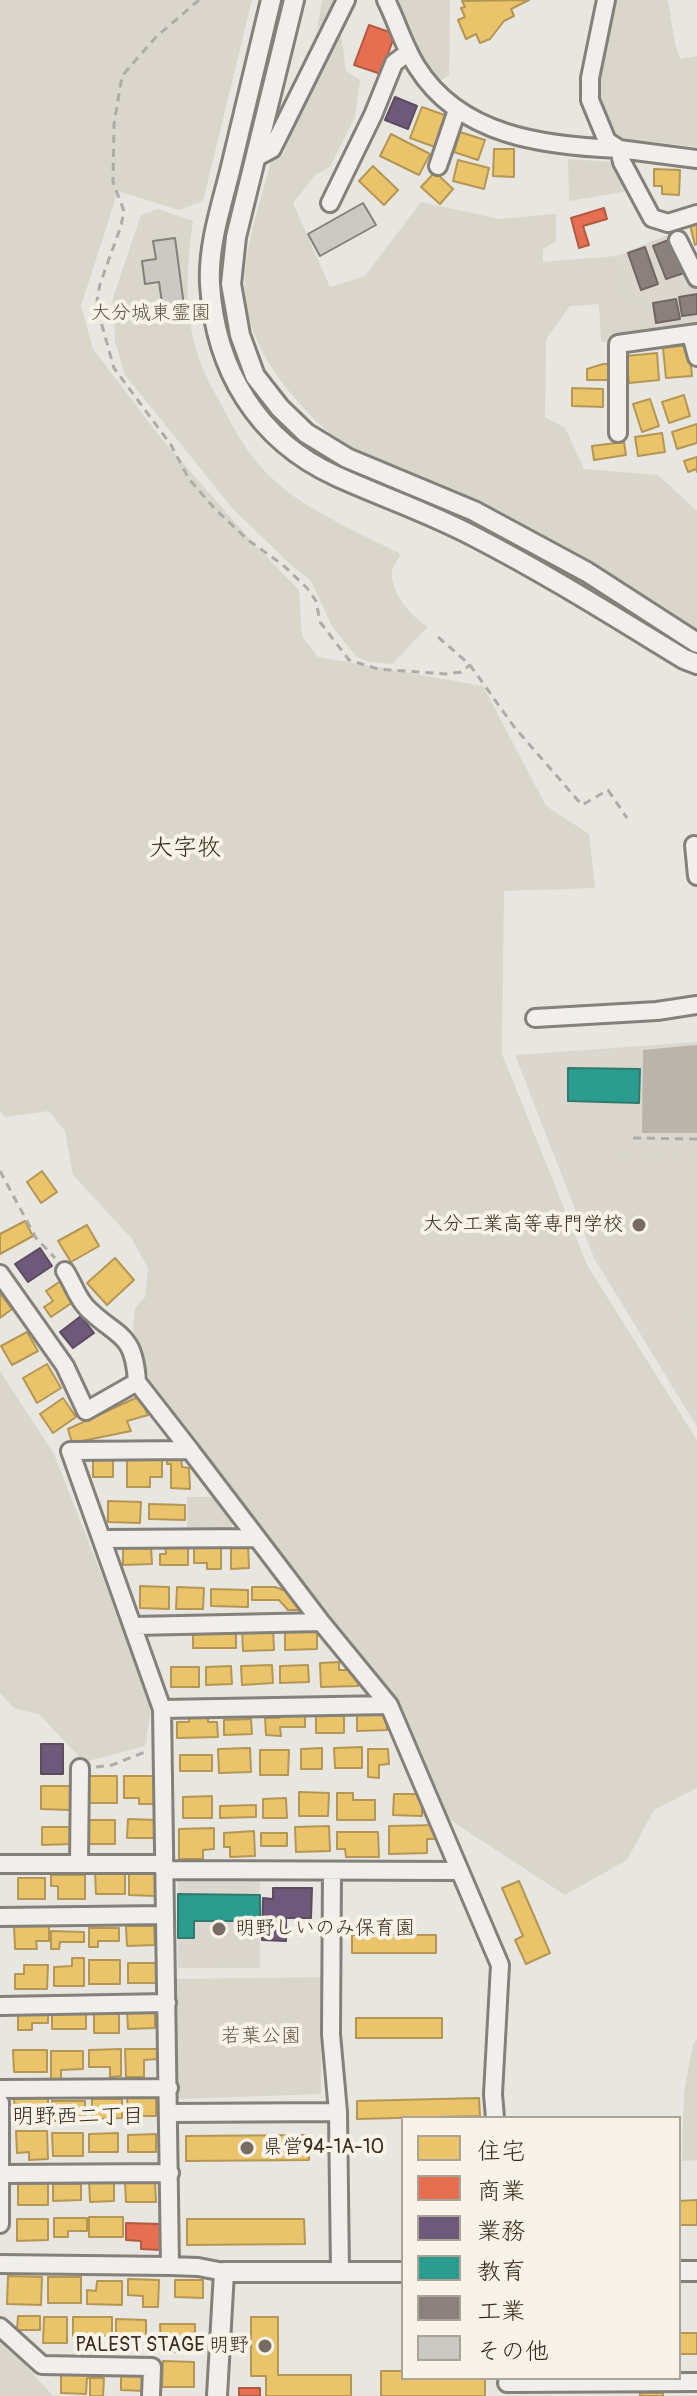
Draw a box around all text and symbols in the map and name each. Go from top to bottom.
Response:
park label: 大分城東霊園 [91,302,211,326]
district label: 大字牧 [149,835,221,863]
place label: 大分工業高等専門学校 [423,1213,623,1237]
marker: 大分工業高等専門学校 [630,1216,648,1234]
place label: 明野しいのみ保育園 [235,1917,415,1941]
marker: 明野しいのみ保育園 [210,1920,228,1938]
park label: 若葉公園 [221,2025,301,2049]
district label: 明野西二丁目 [12,2104,144,2130]
legend [401,2116,681,2380]
place label: 県営94-1A-10 [263,2136,384,2160]
text: 住宅 [477,2137,525,2166]
marker: 県営94-1A-10 [238,2139,256,2157]
text: 商業 [477,2177,525,2206]
text: 業務 [477,2217,525,2246]
text: 教育 [477,2257,525,2286]
text: 工業 [477,2297,525,2326]
place label: PALEST STAGE 明野 [75,2334,249,2358]
marker: PALEST STAGE 明野 [256,2337,274,2355]
text: その他 [477,2337,549,2366]

